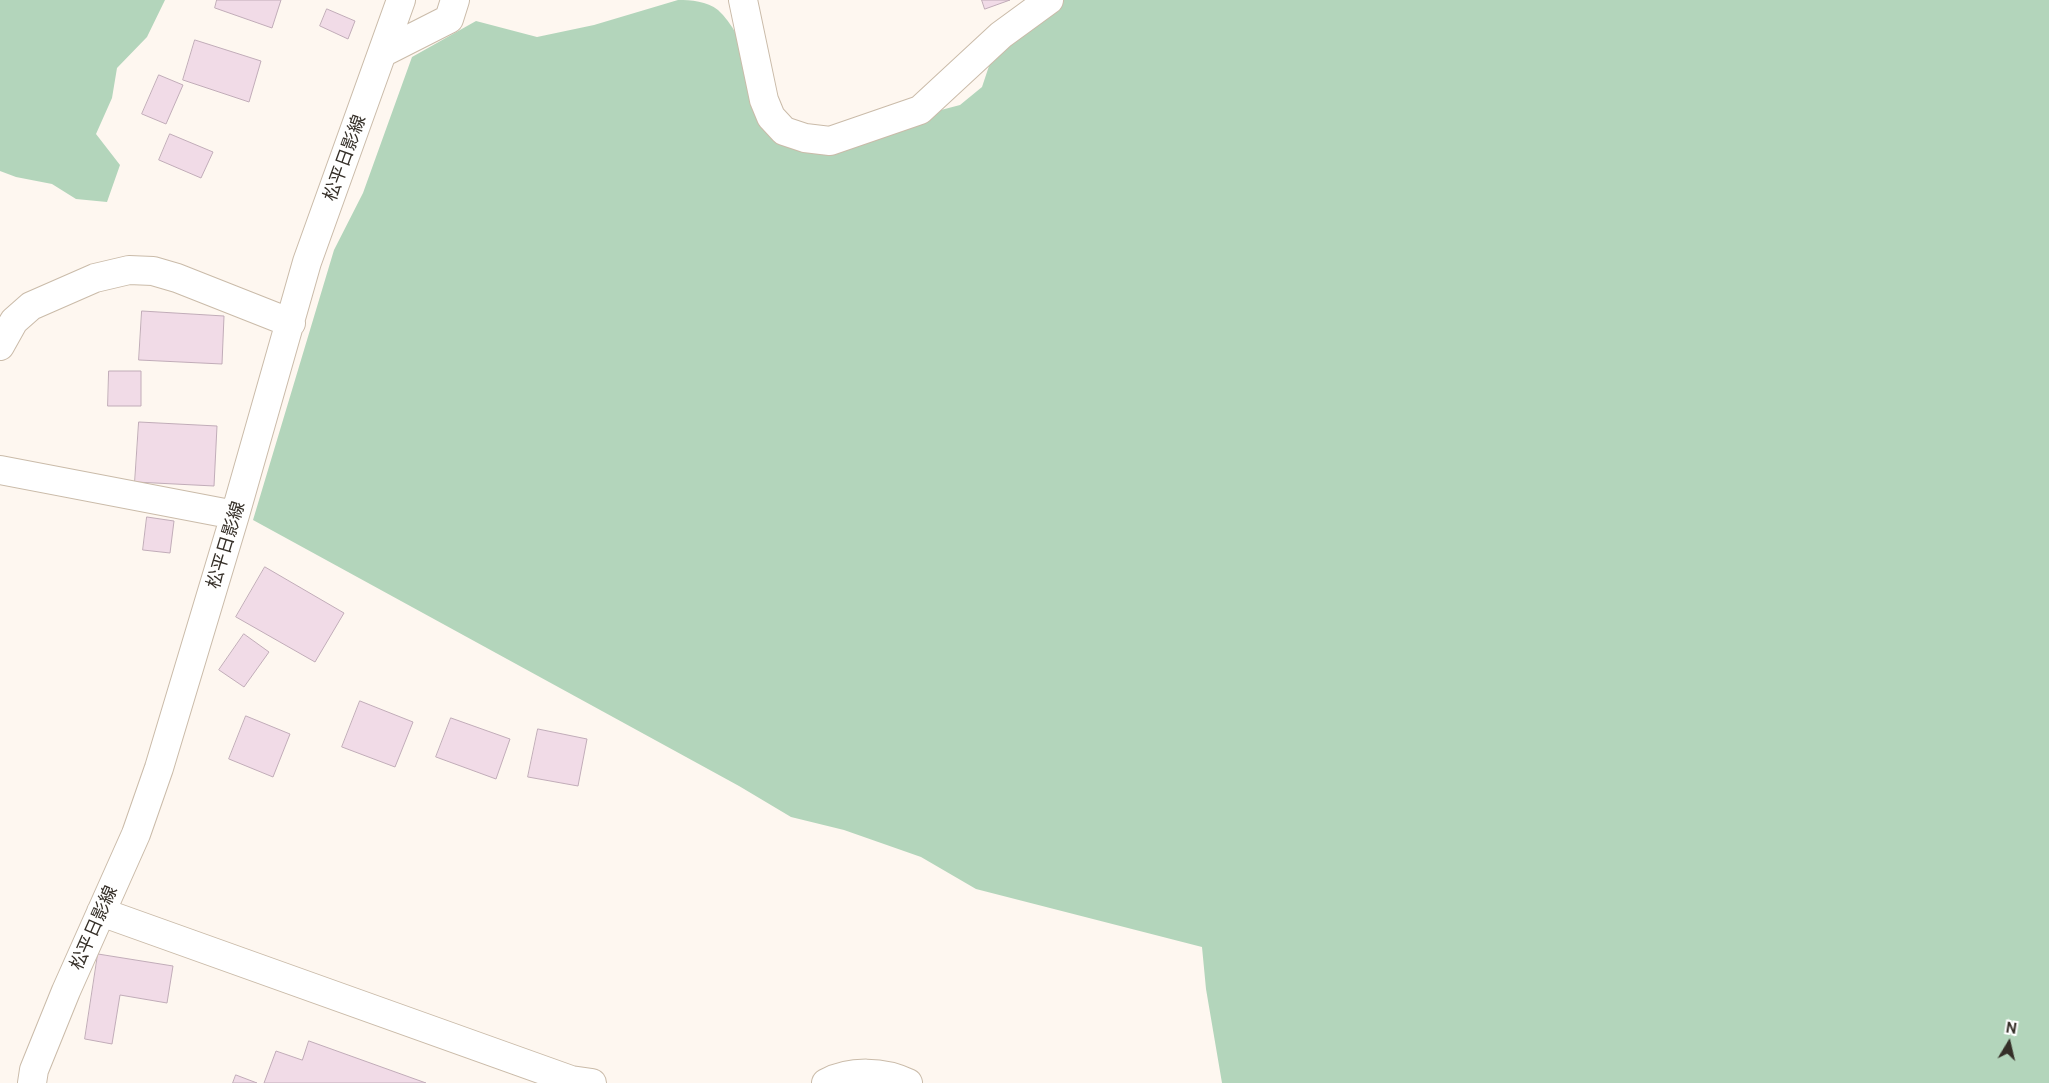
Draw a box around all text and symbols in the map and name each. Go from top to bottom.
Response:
street label: 松平日影線 [319,112,371,204]
street label: 松平日影線 [203,499,249,591]
street label: 松平日影線 [66,882,122,974]
north arrow [1984,1018,2034,1068]
text: N [2005,1019,2018,1037]

